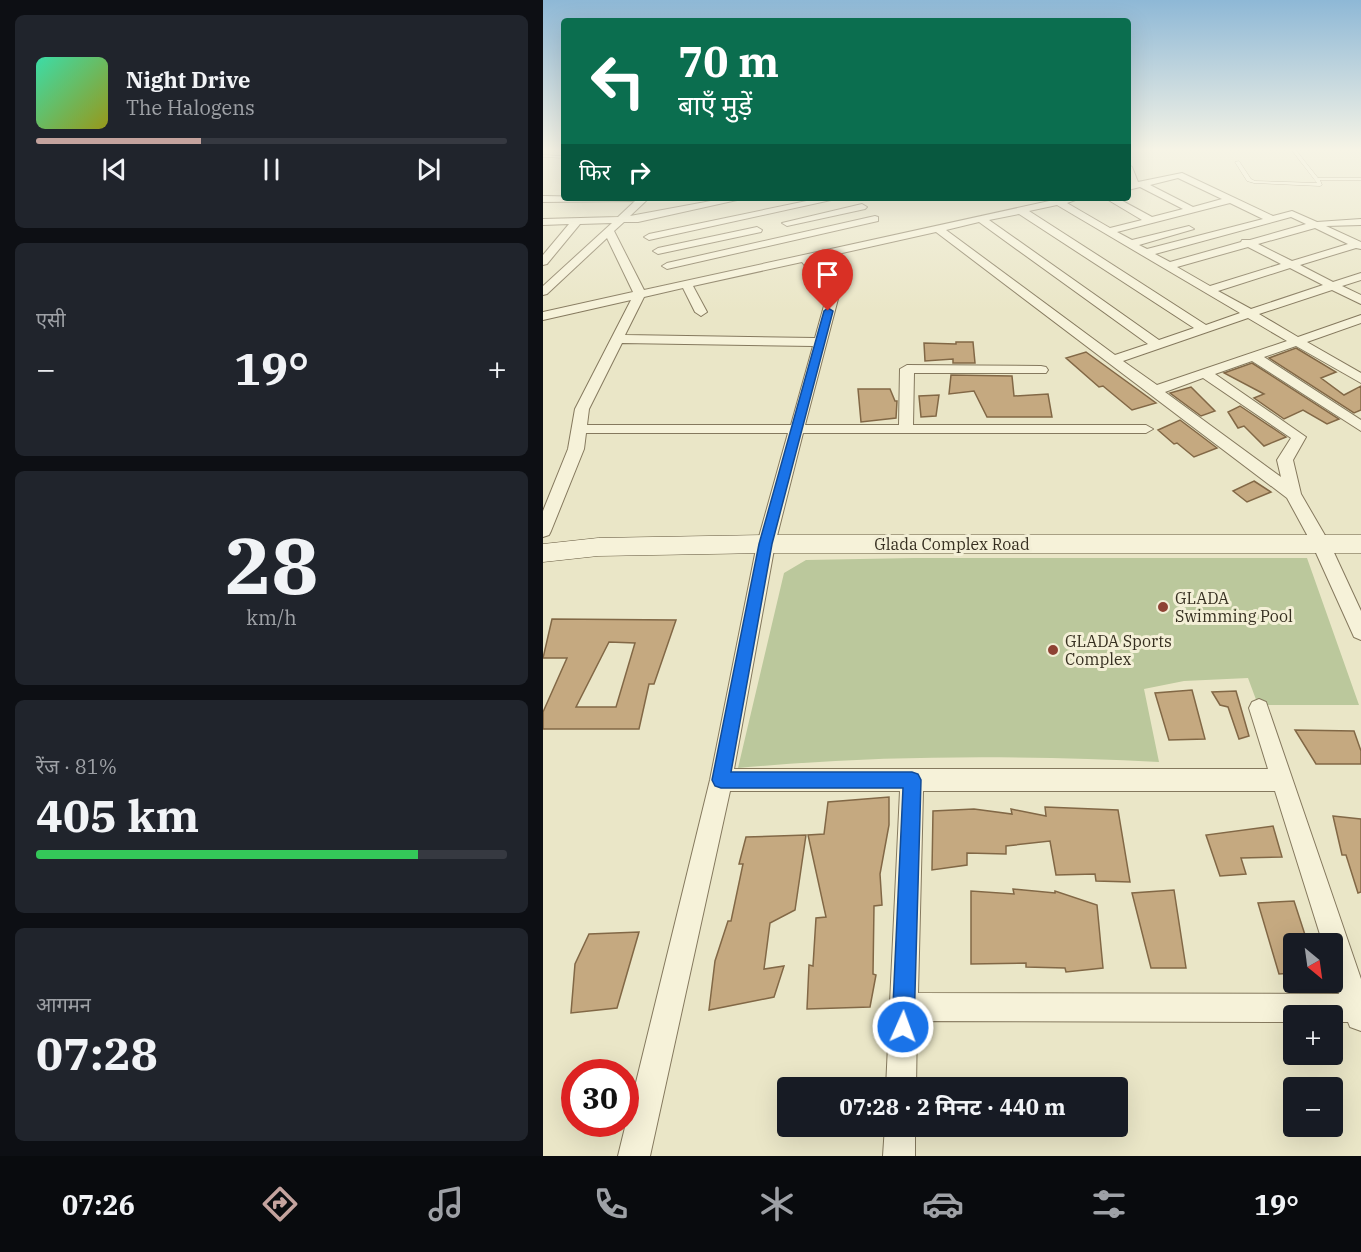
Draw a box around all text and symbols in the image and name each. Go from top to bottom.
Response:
text: 70 m [678,34,779,89]
icon: left [579,42,657,120]
text: Night Drive [126,65,251,94]
text: बाएँ मुड़ें [678,87,752,122]
text: The Halogens [126,94,255,121]
icon: previous [98,153,131,186]
icon: pause [255,153,288,186]
icon: next [412,153,445,186]
icon: right [623,156,656,189]
text: फिर [579,157,611,186]
pin [802,249,853,311]
icon: arrive [811,258,844,291]
text: एसी [36,306,66,333]
text: 19° [234,339,309,397]
text: − [36,347,56,390]
text: + [487,347,507,390]
text: 28 [225,514,318,615]
street label: Glada Complex Road [874,534,1030,554]
place label: GLADA Swimming Pool [1175,588,1293,626]
marker: GLADA Swimming Pool [1156,600,1170,614]
text: km/h [246,604,297,631]
place label: GLADA Sports Complex [1065,631,1172,669]
marker: GLADA Sports Complex [1046,643,1060,657]
text: रेंज · 81% [36,753,117,780]
text: 405 km [36,786,199,844]
north arrow [1283,933,1343,993]
map controls [1283,933,1343,1137]
text: आगमन [36,991,91,1018]
position arrow [871,995,935,1059]
button: + [1283,1005,1343,1065]
text: 07:28 [36,1024,158,1082]
speed limit sign: 30 [561,1059,639,1137]
button: − [1283,1077,1343,1137]
text: 07:28 · 2 मिनट · 440 m [839,1092,1066,1121]
icon: directions [259,1183,301,1225]
icon: music [425,1183,467,1225]
icon: phone [590,1183,632,1225]
icon: climate [756,1183,798,1225]
icon: car [922,1183,964,1225]
icon: filters [1088,1183,1130,1225]
text: 07:26 [62,1187,135,1222]
text: 19° [1254,1187,1299,1222]

